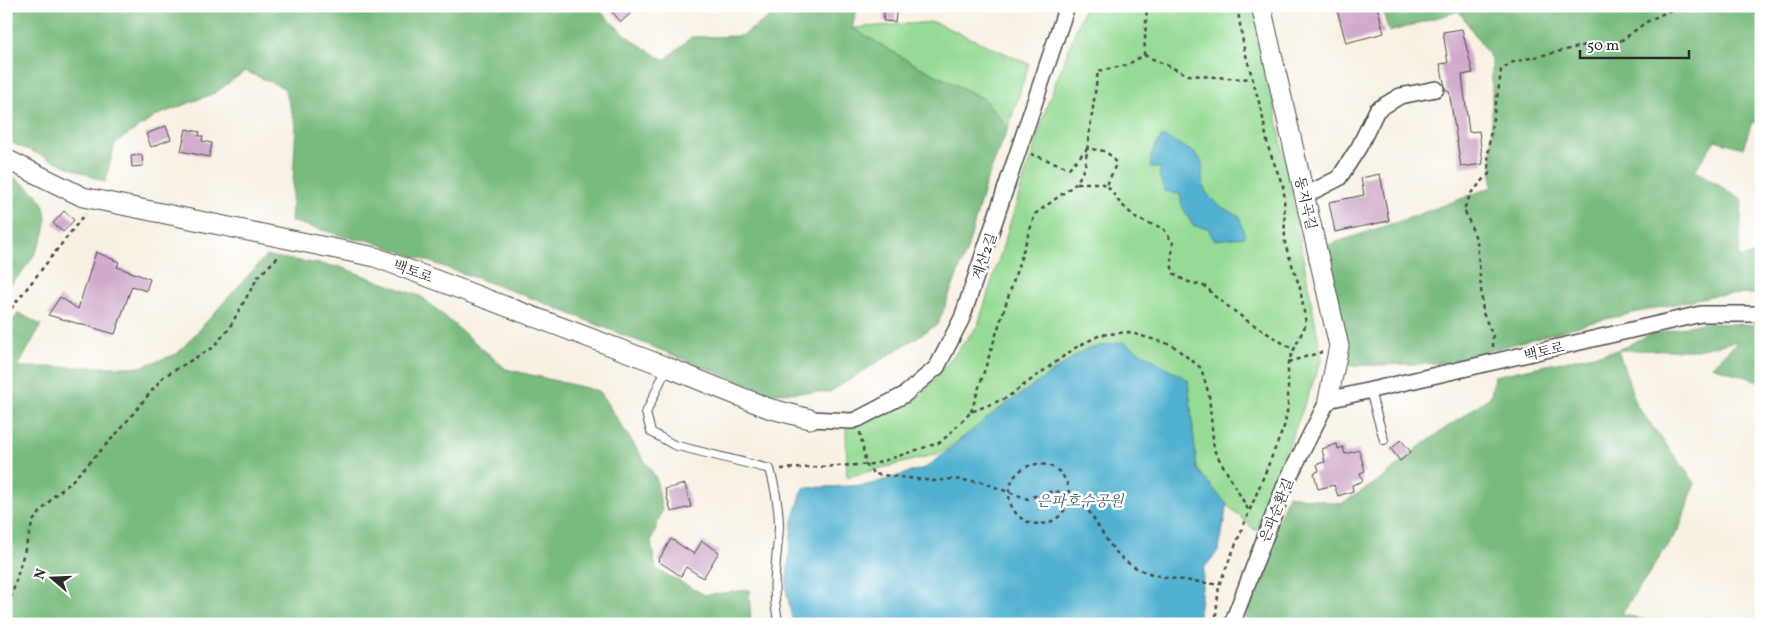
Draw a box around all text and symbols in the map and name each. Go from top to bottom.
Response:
scale bar [1580,28,1688,60]
text: 50 m [1587,36,1619,57]
street label: 동지곡길 [1289,175,1320,232]
street label: 계산2길 [969,231,1002,282]
street label: 백토로 [390,257,435,288]
street label: 백토로 [1522,339,1567,366]
street label: 은파순환길 [1256,476,1299,545]
water label: 은파호수공원 [1037,492,1125,513]
north arrow [28,552,78,602]
text: N [30,566,52,582]

